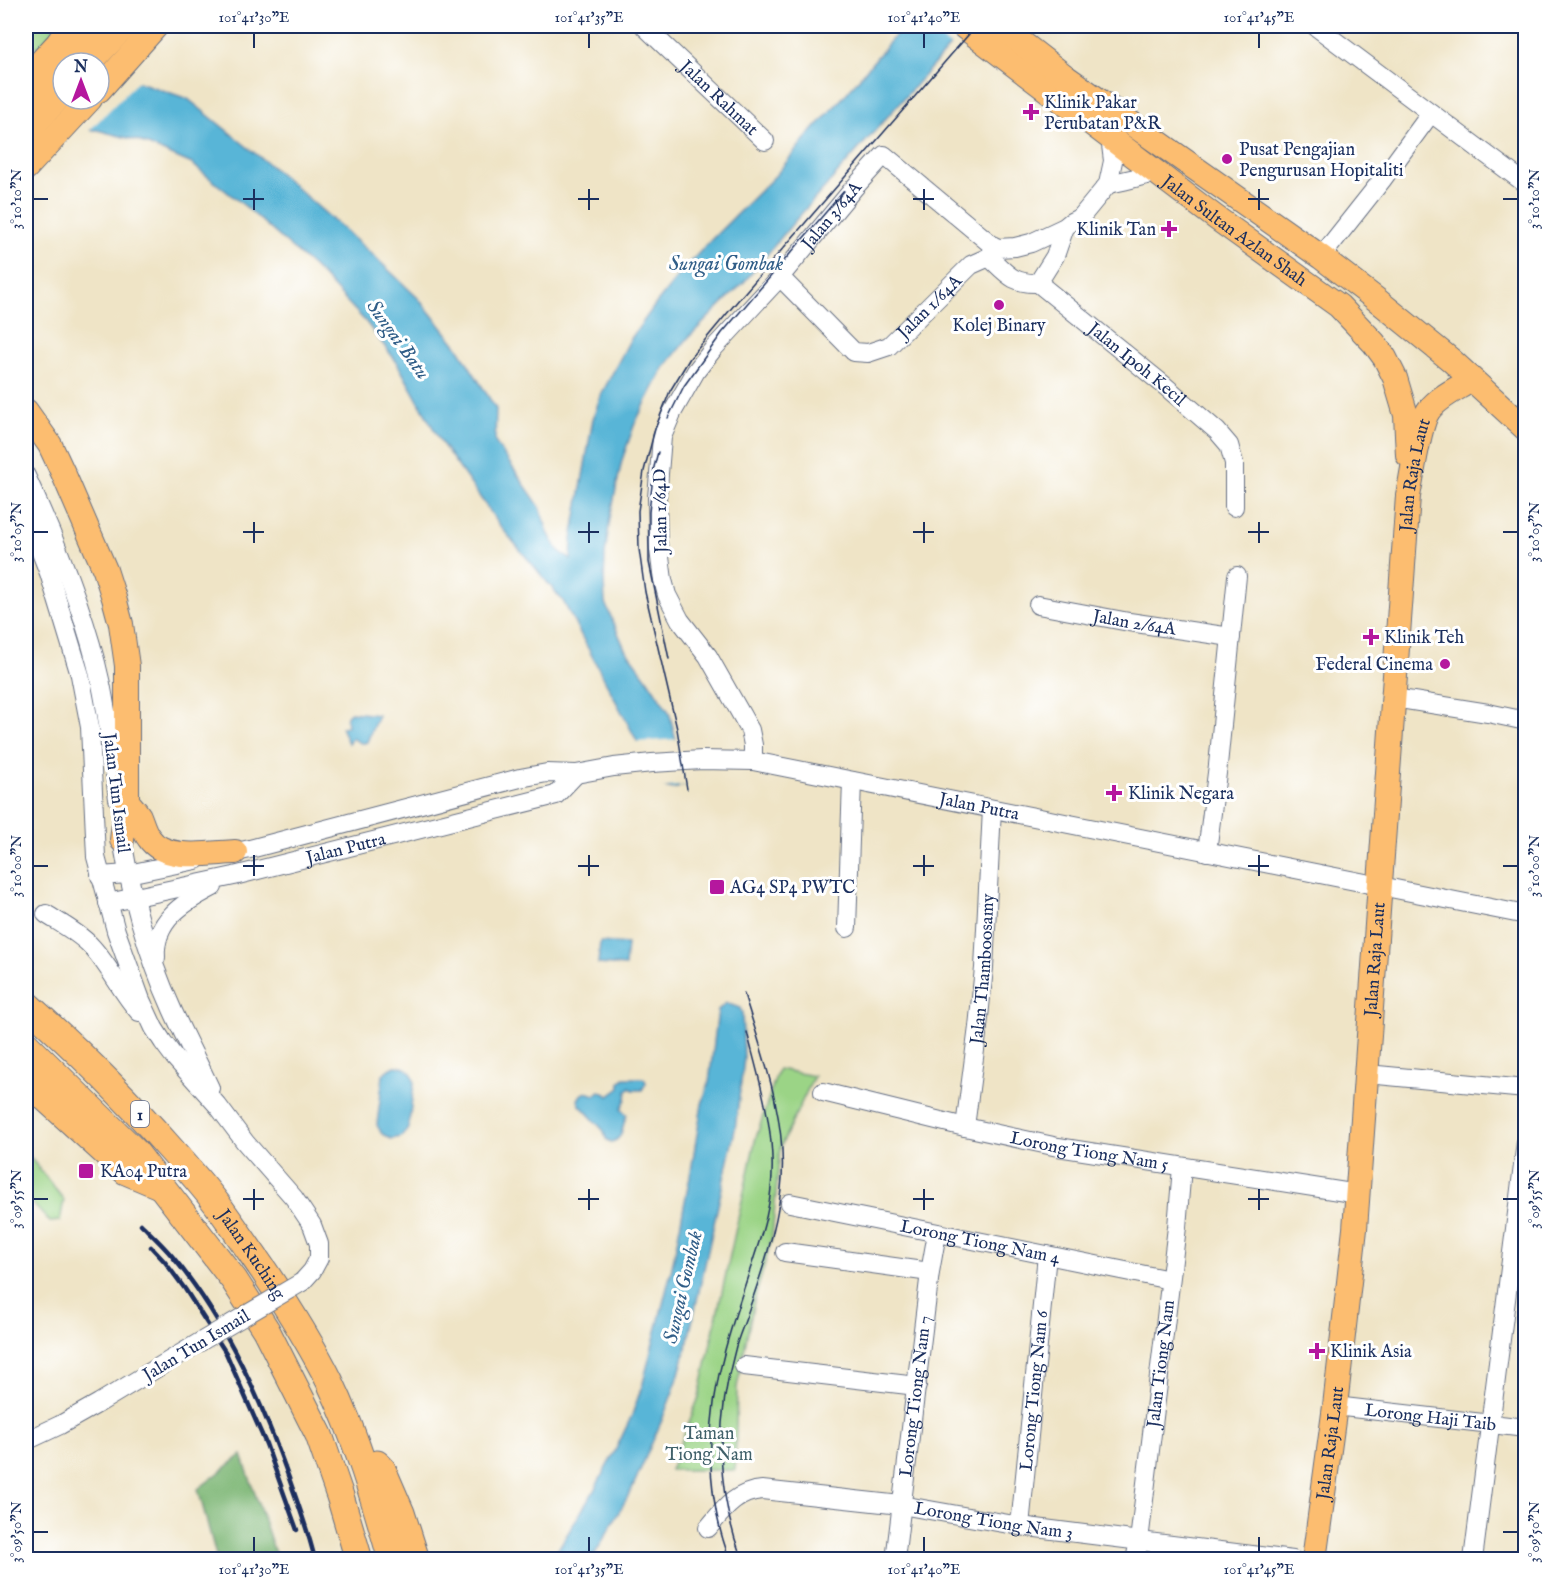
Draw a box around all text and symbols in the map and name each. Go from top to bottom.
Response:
text: 101°41'30"E [218,8,290,27]
text: 101°41'35"E [554,8,624,27]
text: 101°41'40"E [888,8,960,27]
text: 101°41'45"E [1224,8,1294,27]
north arrow [51,51,111,111]
street label: Jalan Rahmat [673,55,762,141]
text: N [73,58,88,78]
place label: Klinik Pakar Perubatan P&R [1044,92,1162,136]
marker: Klinik Pakar Perubatan P&R [1022,103,1040,121]
place label: Pusat Pengajian Pengurusan Hopitaliti [1239,139,1404,183]
marker: Pusat Pengajian Pengurusan Hopitaliti [1220,152,1234,166]
text: 3°10'10"N [7,169,26,229]
street label: Jalan Sultan Azlan Shah [1155,169,1312,293]
text: 3°10'10"N [1525,169,1544,229]
street label: Jalan 3/64A [796,177,868,257]
place label: Klinik Tan [1076,219,1156,242]
marker: Klinik Tan [1160,220,1178,238]
water label: Sungai Gombak [669,252,783,278]
street label: Jalan 1/64A [891,270,968,346]
water label: Sungai Batu [360,295,435,385]
marker: Kolej Binary [992,298,1006,312]
place label: Kolej Binary [952,315,1046,338]
street label: Jalan Ipoh Kecil [1081,317,1190,412]
street label: Jalan Raja Laut [1395,416,1437,535]
street label: Jalan 1/64D [649,469,674,555]
text: 3°10'05"N [7,502,26,562]
text: 3°10'05"N [1525,502,1544,562]
street label: Jalan 2/64A [1089,605,1178,642]
place label: Klinik Teh [1384,627,1465,650]
marker: Klinik Teh [1362,628,1380,646]
place label: Federal Cinema [1315,654,1433,677]
marker: Federal Cinema [1438,657,1452,671]
street label: Jalan Tun Ismail [96,730,134,855]
place label: Klinik Negara [1128,783,1234,806]
marker: Klinik Negara [1105,784,1123,802]
street label: Jalan Putra [935,788,1021,827]
street label: Jalan Putra [302,828,388,871]
text: 3°10'00"N [7,835,26,897]
text: 3°10'00"N [1525,835,1544,897]
place label: AG4 SP4 PWTC [729,877,855,900]
marker: AG4 SP4 PWTC [708,878,726,896]
street label: Jalan Thamboosamy [966,893,1001,1048]
street label: Jalan Raja Laut [1360,901,1392,1019]
road number: 1 [131,1101,149,1127]
street label: Lorong Tiong Nam 5 [1008,1127,1170,1177]
place label: KA04 Putra [100,1161,187,1184]
marker: KA04 Putra [77,1162,95,1180]
text: 3°09'55"N [7,1169,26,1229]
text: 3°09'55"N [1525,1169,1544,1229]
street label: Jalan Kuching [210,1204,290,1305]
street label: Lorong Tiong Nam 4 [898,1216,1062,1270]
water label: Sungai Gombak [658,1229,710,1346]
street label: Jalan Tiong Nam [1143,1299,1181,1431]
street label: Jalan Tun Ismail [137,1305,255,1388]
street label: Lorong Tiong Nam 6 [1016,1309,1054,1472]
street label: Lorong Tiong Nam 7 [895,1315,938,1478]
place label: Klinik Asia [1330,1341,1412,1364]
marker: Klinik Asia [1308,1342,1326,1360]
street label: Jalan Raja Laut [1312,1385,1350,1504]
street label: Lorong Haji Taib [1363,1399,1498,1438]
park label: Taman Tiong Nam [665,1423,753,1467]
street label: Lorong Tiong Nam 3 [912,1498,1074,1545]
text: 3°09'50"N [7,1501,26,1563]
text: 3°09'50"N [1525,1501,1544,1563]
text: 101°41'30"E [218,1560,290,1579]
text: 101°41'35"E [554,1560,624,1579]
text: 101°41'40"E [888,1560,960,1579]
text: 101°41'45"E [1224,1560,1294,1579]

